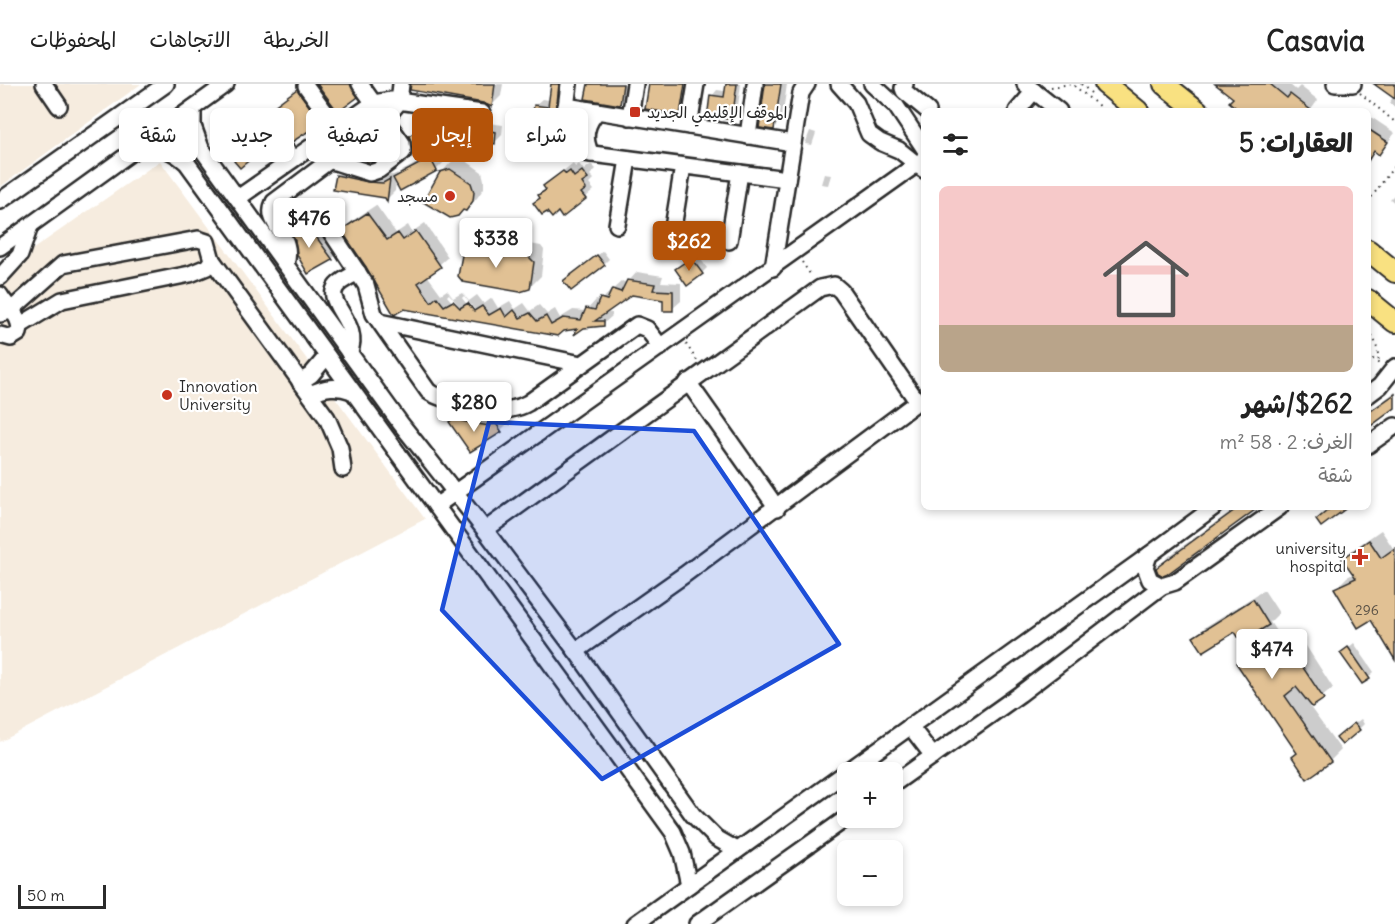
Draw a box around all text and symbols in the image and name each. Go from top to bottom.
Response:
text: Casavia [1266,23,1365,59]
text: المحفوظات [30,26,116,53]
text: الاتجاهات [149,26,231,53]
text: الخريطة [264,26,329,53]
place label: الموقف الإقليمي الجديد [647,102,787,127]
marker: الموقف الإقليمي الجديد [628,105,642,119]
chip: شقة [119,108,198,162]
chip: جديد [210,108,294,162]
chip: تصفية [306,108,400,162]
chip: إيجار [412,108,493,162]
chip: شراء [505,108,588,162]
text: العقارات: 5 [1239,126,1353,159]
icon: filters [939,128,972,161]
place label: مسجد [397,186,438,206]
marker: مسجد [443,189,457,203]
pin: $476 [273,198,345,249]
text: $476 [287,205,331,230]
pin: $338 [460,218,532,269]
pin: $262 [653,221,725,272]
text: $338 [473,225,519,250]
icon: home [1092,225,1200,333]
text: $262 [667,228,711,253]
place label: Innovation University [179,376,257,414]
pin: $280 [438,382,510,433]
text: $262/شهر [1242,387,1353,420]
marker: Innovation University [160,388,174,402]
text: $280 [451,389,497,414]
text: الغرف: 2 · 58 m² [1220,429,1353,454]
text: شقة [1318,462,1353,487]
place label: university hospital [1276,538,1346,576]
marker: university hospital [1351,548,1369,566]
house number: 296 [1355,601,1379,619]
pin: $474 [1236,629,1308,680]
text: $474 [1250,636,1294,661]
map controls [837,762,903,906]
button: + [837,762,903,828]
button: − [837,840,903,906]
scale bar [18,882,106,910]
text: 50 m [27,885,65,905]

